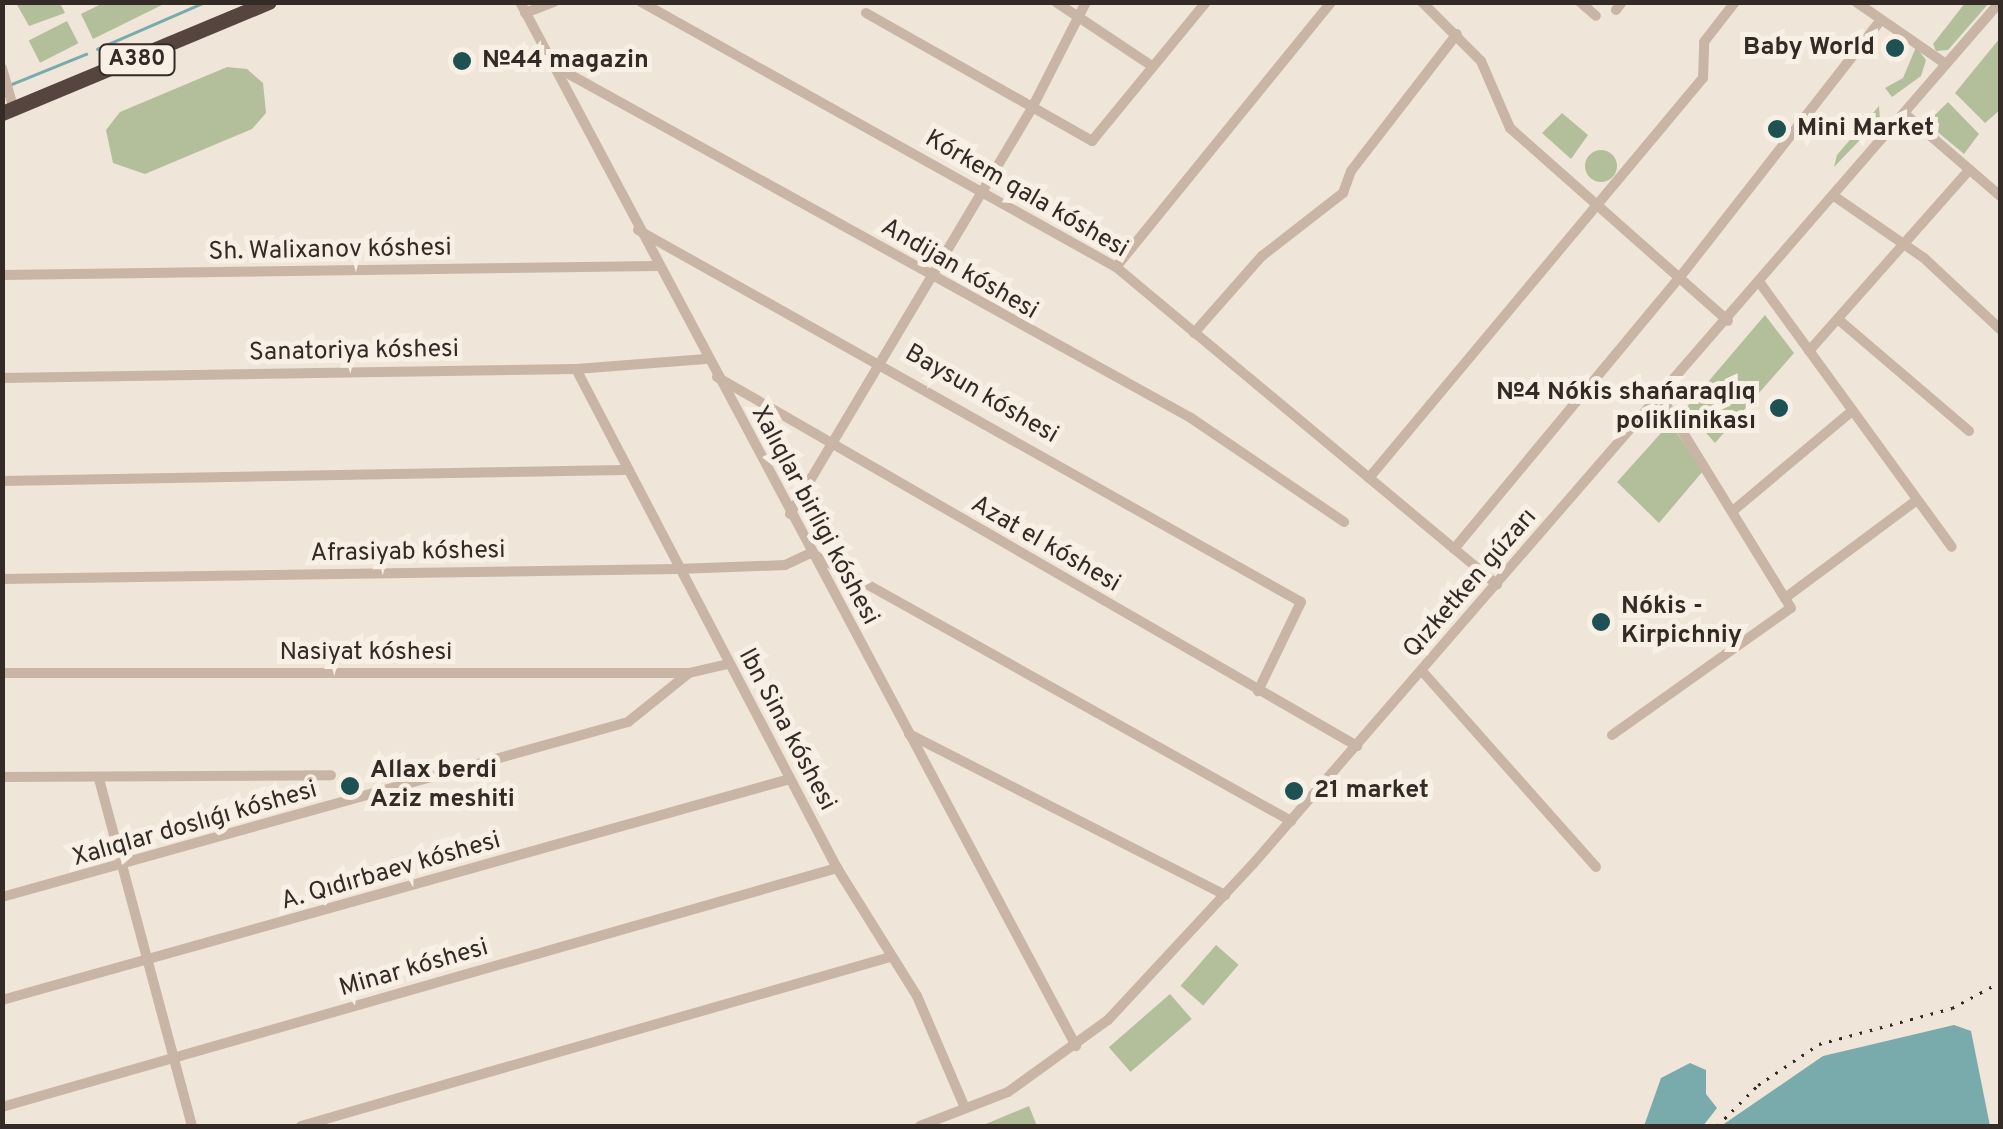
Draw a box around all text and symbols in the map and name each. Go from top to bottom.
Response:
place label: Baby World [1743,33,1875,63]
marker: Baby World [1884,37,1906,59]
road number: A380 [97,43,177,77]
place label: №44 magazin [482,46,649,76]
marker: №44 magazin [451,50,473,72]
place label: Mini Market [1797,114,1934,144]
marker: Mini Market [1766,118,1788,140]
street label: Kórkem qala kóshesi [919,125,1133,265]
street label: Andijan kóshesi [875,213,1043,327]
street label: Sh. Walixanov kóshesi [208,234,452,268]
street label: Sanatoriya kóshesi [249,335,459,369]
street label: Baysun kóshesi [899,339,1063,451]
place label: №4 Nókis shańaraqlıq poliklinikası [1496,379,1756,438]
marker: №4 Nókis shańaraqlıq poliklinikası [1766,395,1792,421]
street label: Xalıqlar birligi kóshesi [744,401,884,631]
street label: Azat el kóshesi [965,490,1125,600]
street label: Qızketken gúzarı [1398,503,1544,665]
street label: Afrasiyab kóshesi [310,536,506,570]
place label: Nókis - Kirpichniy [1621,593,1742,652]
marker: Nókis - Kirpichniy [1590,611,1612,633]
street label: Nasiyat kóshesi [280,638,452,668]
street label: Ibn Sina kóshesi [731,644,841,816]
place label: Allax berdi Aziz meshiti [370,757,515,816]
marker: Allax berdi Aziz meshiti [339,775,361,797]
street label: Xalıqlar doslıǵı kóshesi [69,776,321,874]
place label: 21 market [1314,776,1429,806]
marker: 21 market [1283,780,1305,802]
street label: A. Qıdırbaev kóshesi [278,826,504,918]
street label: Minar kóshesi [336,933,492,1005]

